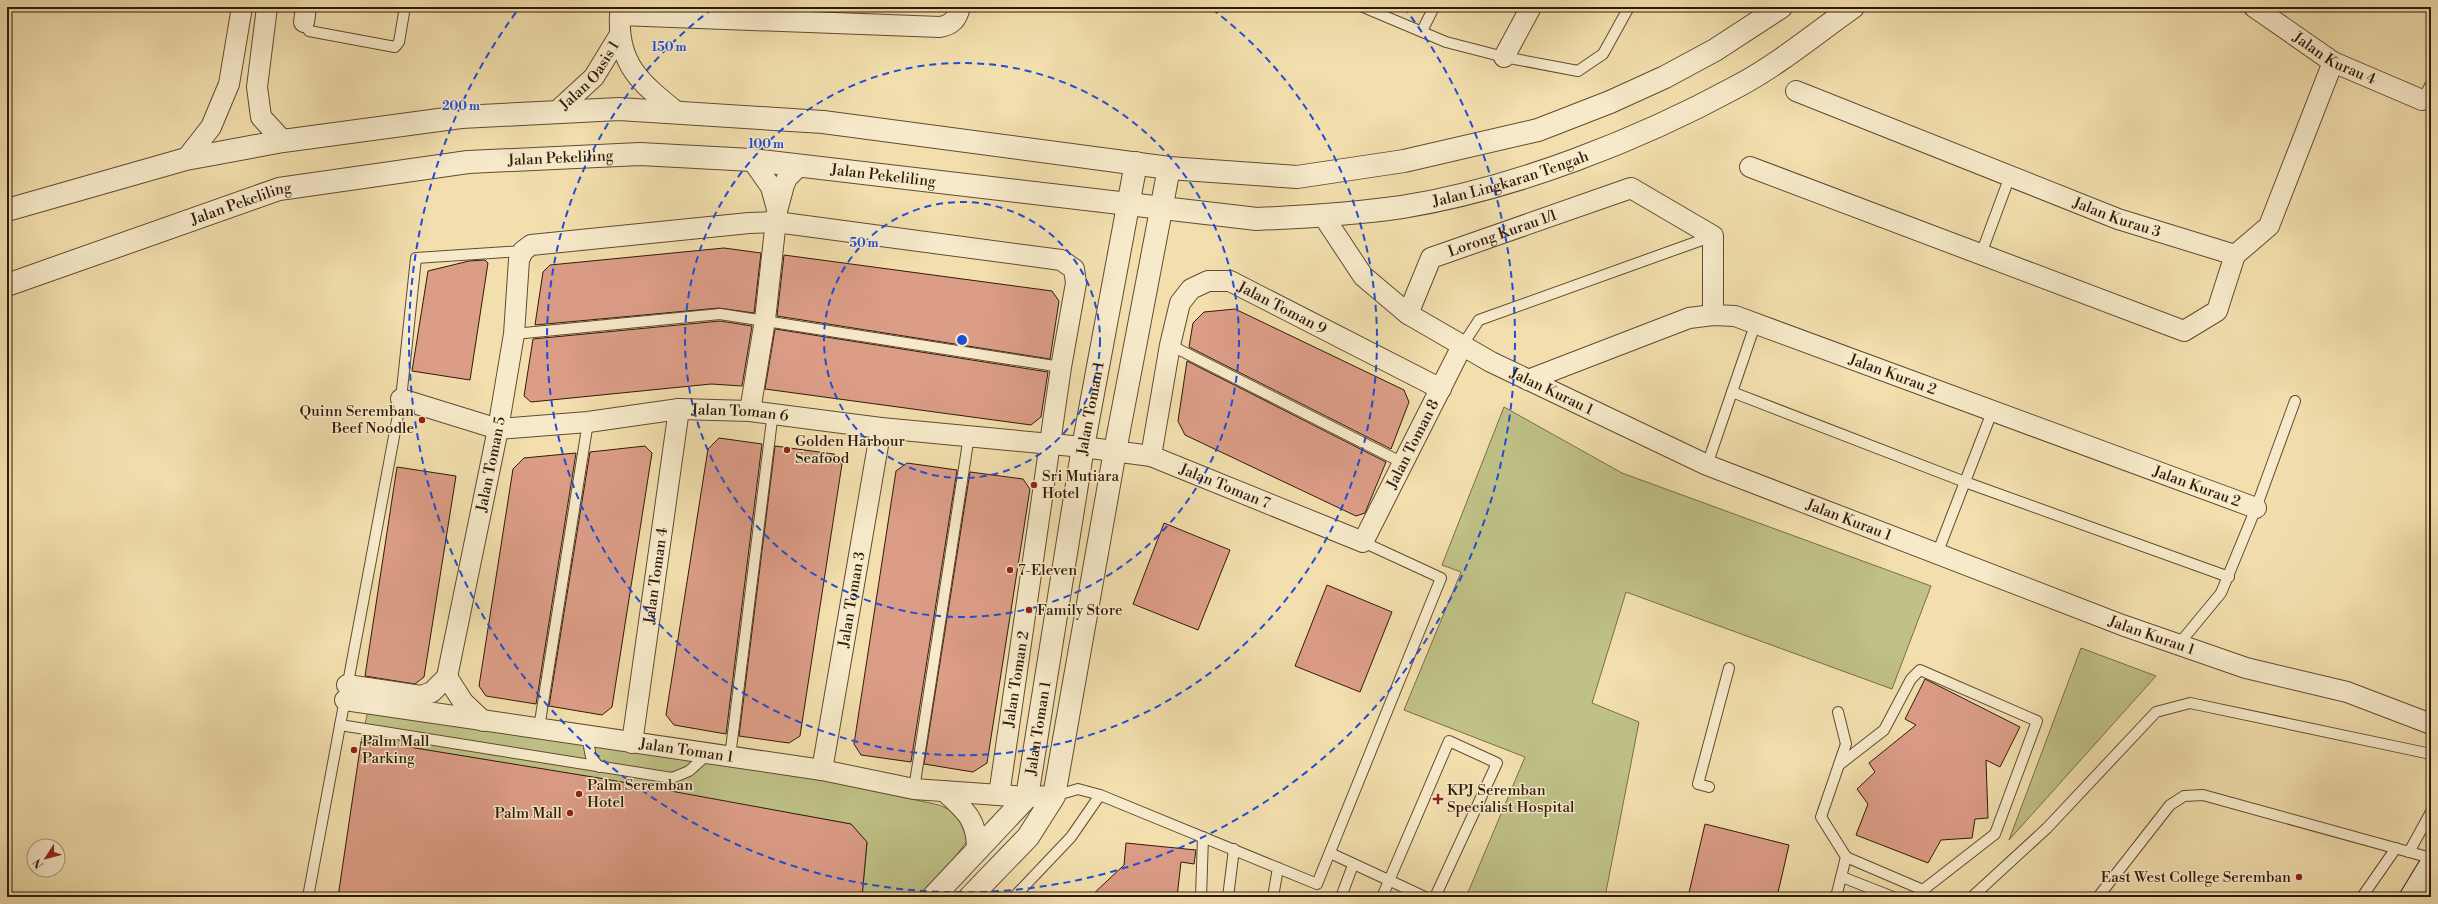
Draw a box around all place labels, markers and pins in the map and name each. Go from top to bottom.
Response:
centre of rings [955,333,969,347]
place label: Quinn Seremban Beef Noodle [299,402,414,438]
marker: Quinn Seremban Beef Noodle [417,415,427,425]
place label: Golden Harbour Seafood [795,432,906,468]
marker: Golden Harbour Seafood [782,445,792,455]
place label: Sri Mutiara Hotel [1042,467,1120,503]
marker: Sri Mutiara Hotel [1029,480,1039,490]
place label: 7-Eleven [1018,561,1077,580]
marker: 7-Eleven [1005,565,1015,575]
place label: Family Store [1037,601,1123,620]
marker: Family Store [1024,605,1034,615]
place label: Palm Mall Parking [362,732,430,768]
marker: Palm Mall Parking [349,745,359,755]
place label: Palm Seremban Hotel [587,776,693,812]
place label: KPJ Seremban Specialist Hospital [1447,781,1575,817]
marker: Palm Seremban Hotel [574,789,584,799]
marker: KPJ Seremban Specialist Hospital [1432,793,1444,805]
place label: Palm Mall [495,804,563,823]
marker: Palm Mall [565,808,575,818]
place label: East West College Seremban [2101,868,2291,887]
marker: East West College Seremban [2294,872,2304,882]

